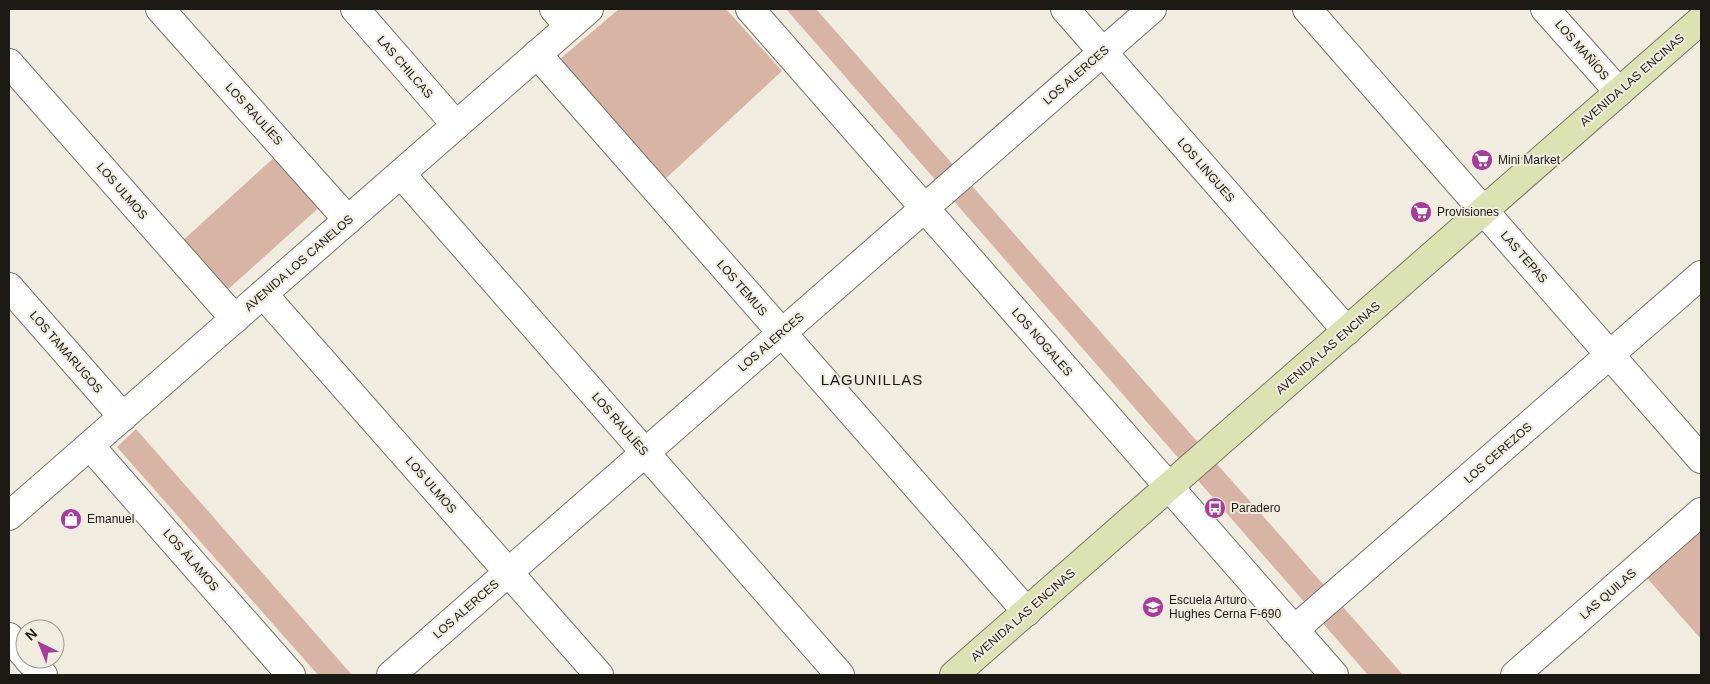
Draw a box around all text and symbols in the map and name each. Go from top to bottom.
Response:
street label: LOS MAÑÍOS [1552,17,1613,83]
street label: AVENIDA LAS ENCINAS [1577,31,1687,129]
street label: LAS CHILCAS [374,33,436,101]
street label: LOS ALERCES [1040,43,1112,107]
street label: LOS RAULÍES [222,79,286,148]
street label: LOS LINGUES [1174,135,1238,205]
supermarket icon: Mini Market [1470,148,1494,172]
place label: Mini Market [1498,153,1561,167]
street label: LOS ULMOS [94,160,150,222]
supermarket icon: Provisiones [1409,200,1433,224]
place label: Provisiones [1437,205,1499,219]
street label: AVENIDA LOS CANELOS [242,212,356,314]
street label: LAS TEPAS [1498,228,1550,286]
street label: LOS TEMUS [714,257,770,319]
street label: AVENIDA LAS ENCINAS [1273,299,1383,397]
street label: LOS NOGALES [1009,305,1075,379]
street label: LOS TAMARUGOS [27,308,105,396]
street label: LOS ALERCES [735,310,807,374]
district label: LAGUNILLAS [821,371,923,388]
street label: LOS RAULÍES [589,389,652,458]
street label: LOS CEREZOS [1461,420,1535,486]
street label: LOS ULMOS [403,454,459,516]
bus stop icon: Paradero [1203,496,1227,520]
place label: Paradero [1231,501,1281,515]
shop icon: Emanuel [59,507,83,531]
place label: Emanuel [87,512,134,526]
street label: LOS ÁLAMOS [160,526,222,594]
street label: AVENIDA LAS ENCINAS [968,566,1078,664]
street label: LAS QUILAS [1577,566,1639,622]
street label: LOS ALERCES [430,577,502,641]
place label: Escuela Arturo Hughes Cerna F-690 [1169,593,1281,621]
school or university icon: Escuela Arturo Hughes Cerna F-690 [1141,595,1165,619]
north arrow [15,619,65,669]
text: N [22,625,40,644]

